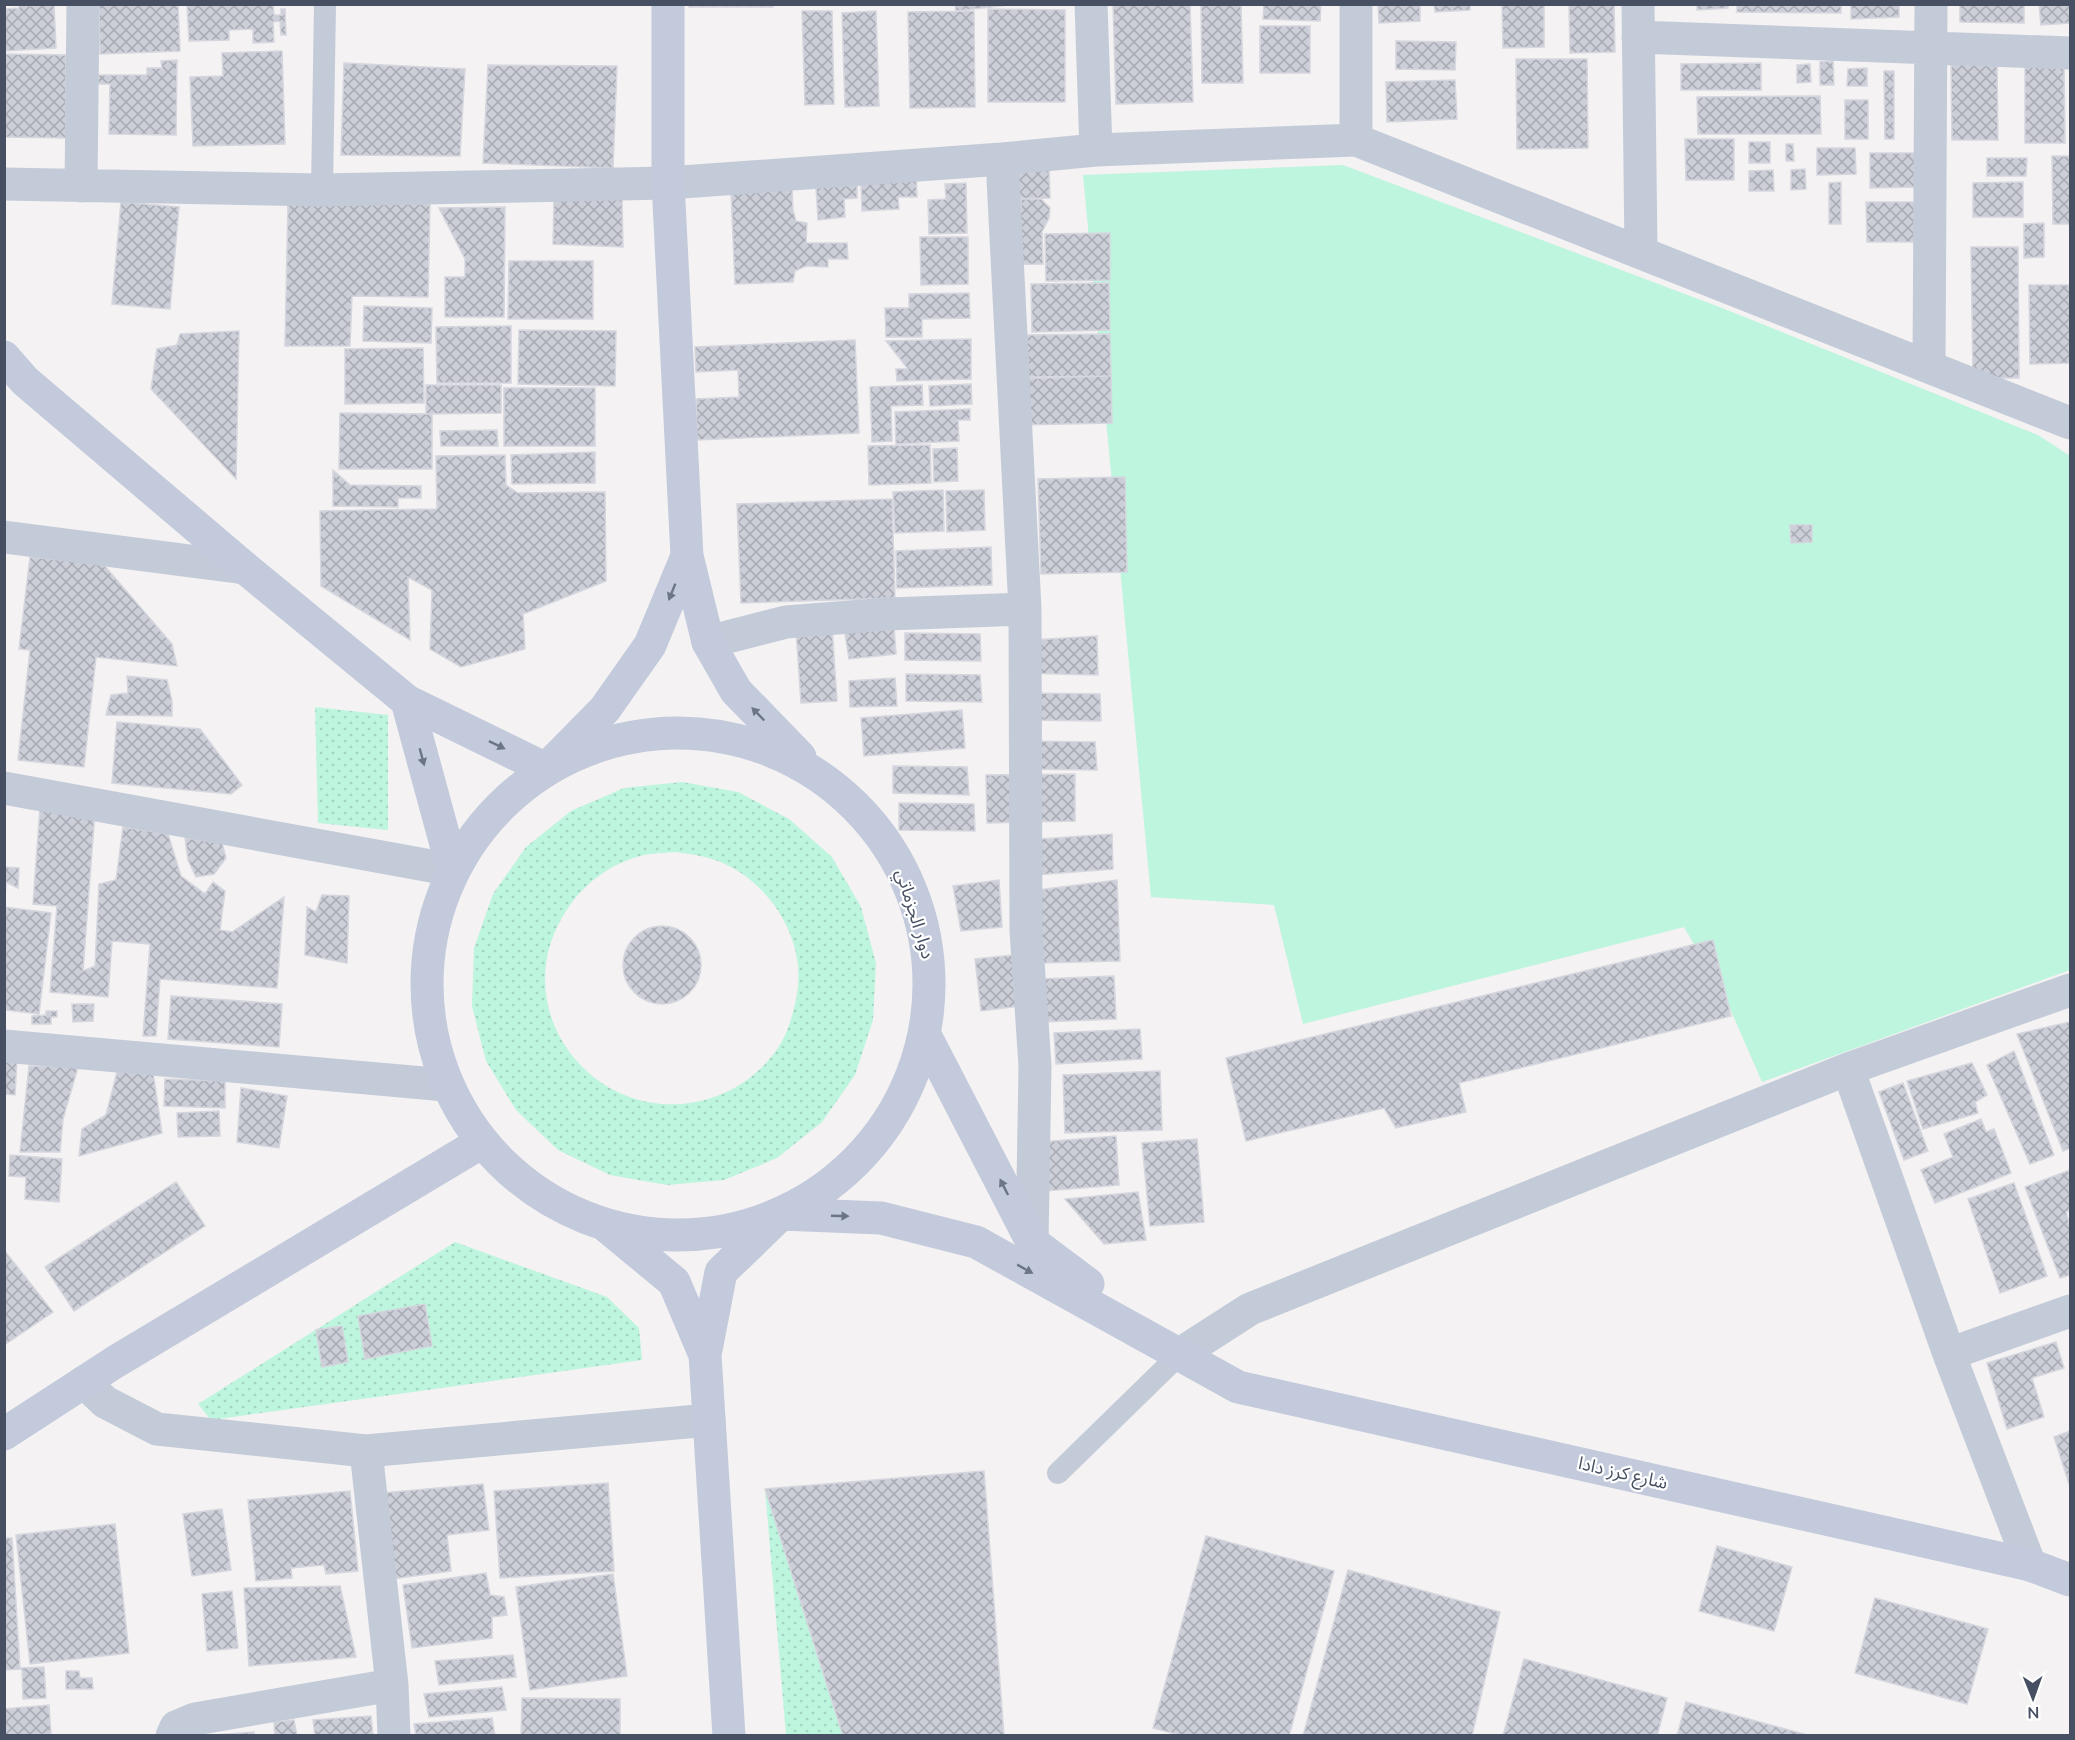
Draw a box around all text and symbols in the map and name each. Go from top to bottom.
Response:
one-way arrow [667,584,677,602]
one-way arrow [752,708,766,722]
one-way arrow [489,740,506,749]
one-way arrow [418,748,427,766]
street label: دوار الجزماتي [889,866,940,962]
one-way arrow [999,1179,1009,1196]
one-way arrow [830,1212,849,1221]
one-way arrow [1017,1263,1033,1274]
street label: شارع كرز دادا [1575,1451,1670,1497]
north arrow [2003,1668,2063,1728]
text: N [2027,1701,2039,1723]

